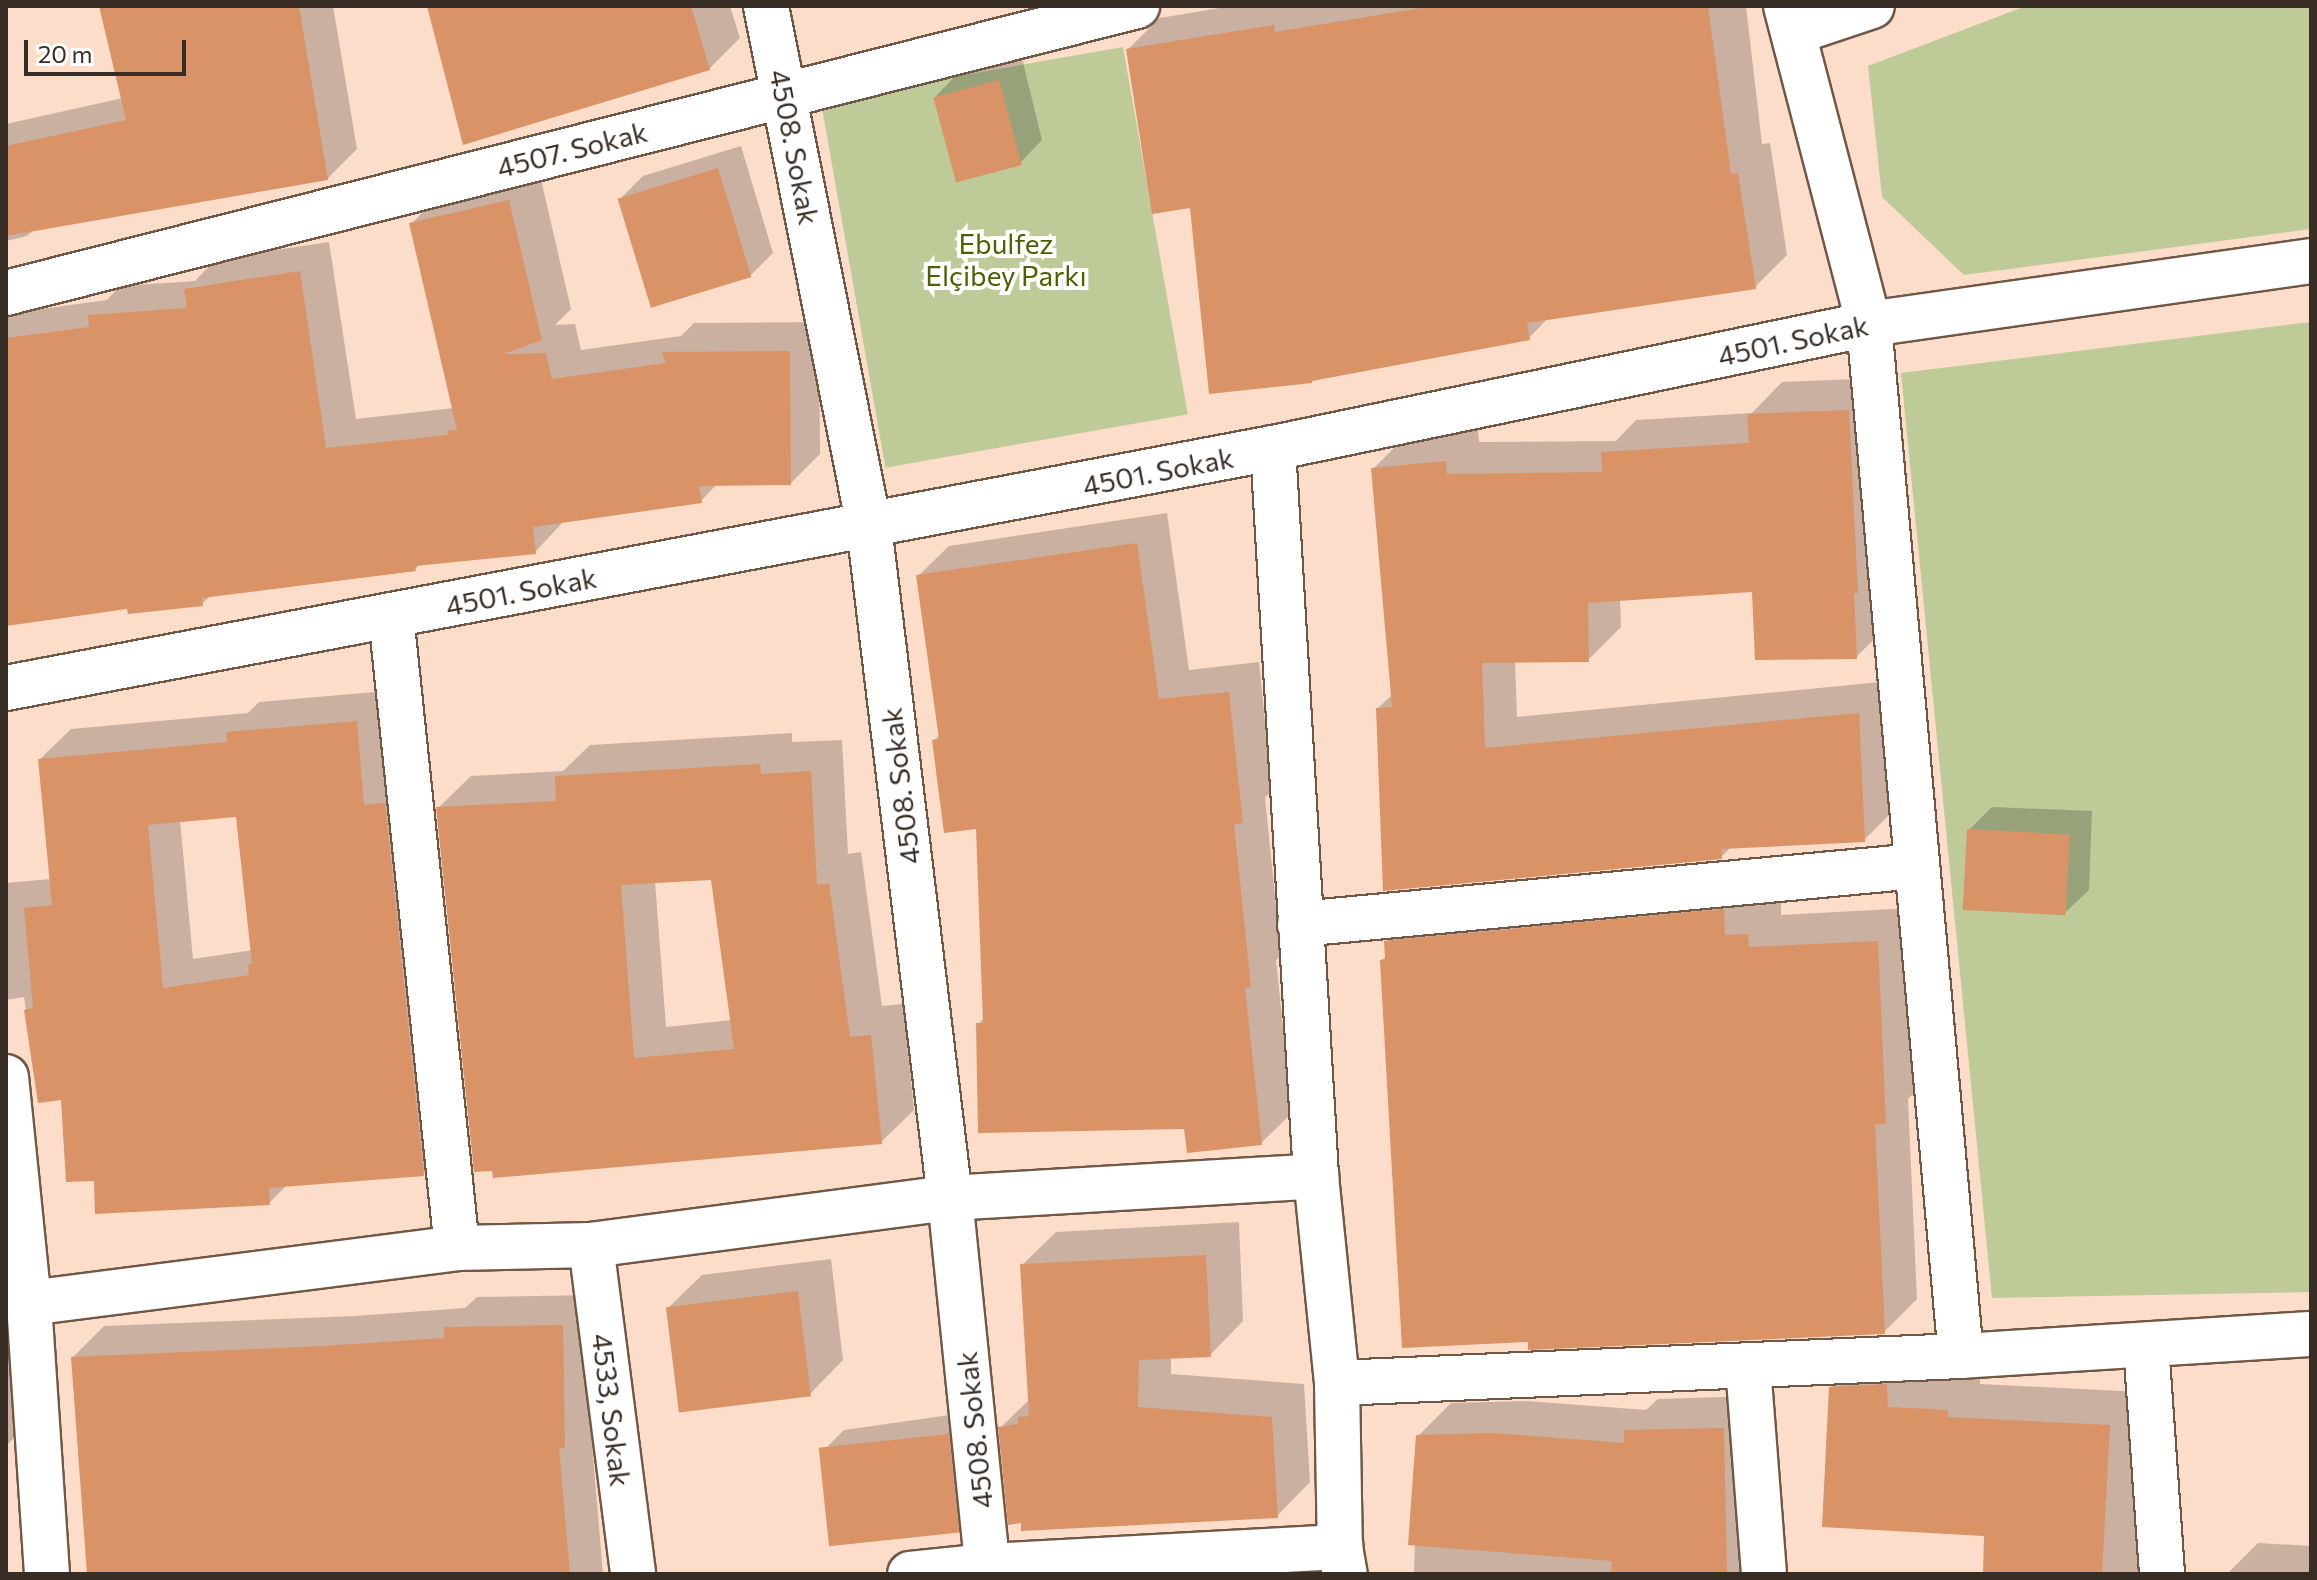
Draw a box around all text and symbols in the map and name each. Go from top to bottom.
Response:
scale bar [28,24,190,74]
text: 20 m [38,39,92,68]
street label: 4508. Sokak [763,66,827,228]
street label: 4507. Sokak [493,114,651,184]
park label: Ebulfez Elçibey Parkı [925,226,1087,292]
street label: 4501. Sokak [1715,308,1871,372]
street label: 4501. Sokak [1080,440,1236,502]
street label: 4501. Sokak [443,560,599,622]
street label: 4508. Sokak [874,706,926,866]
street label: 4533, Sokak [586,1331,638,1489]
street label: 4508. Sokak [949,1350,999,1510]

